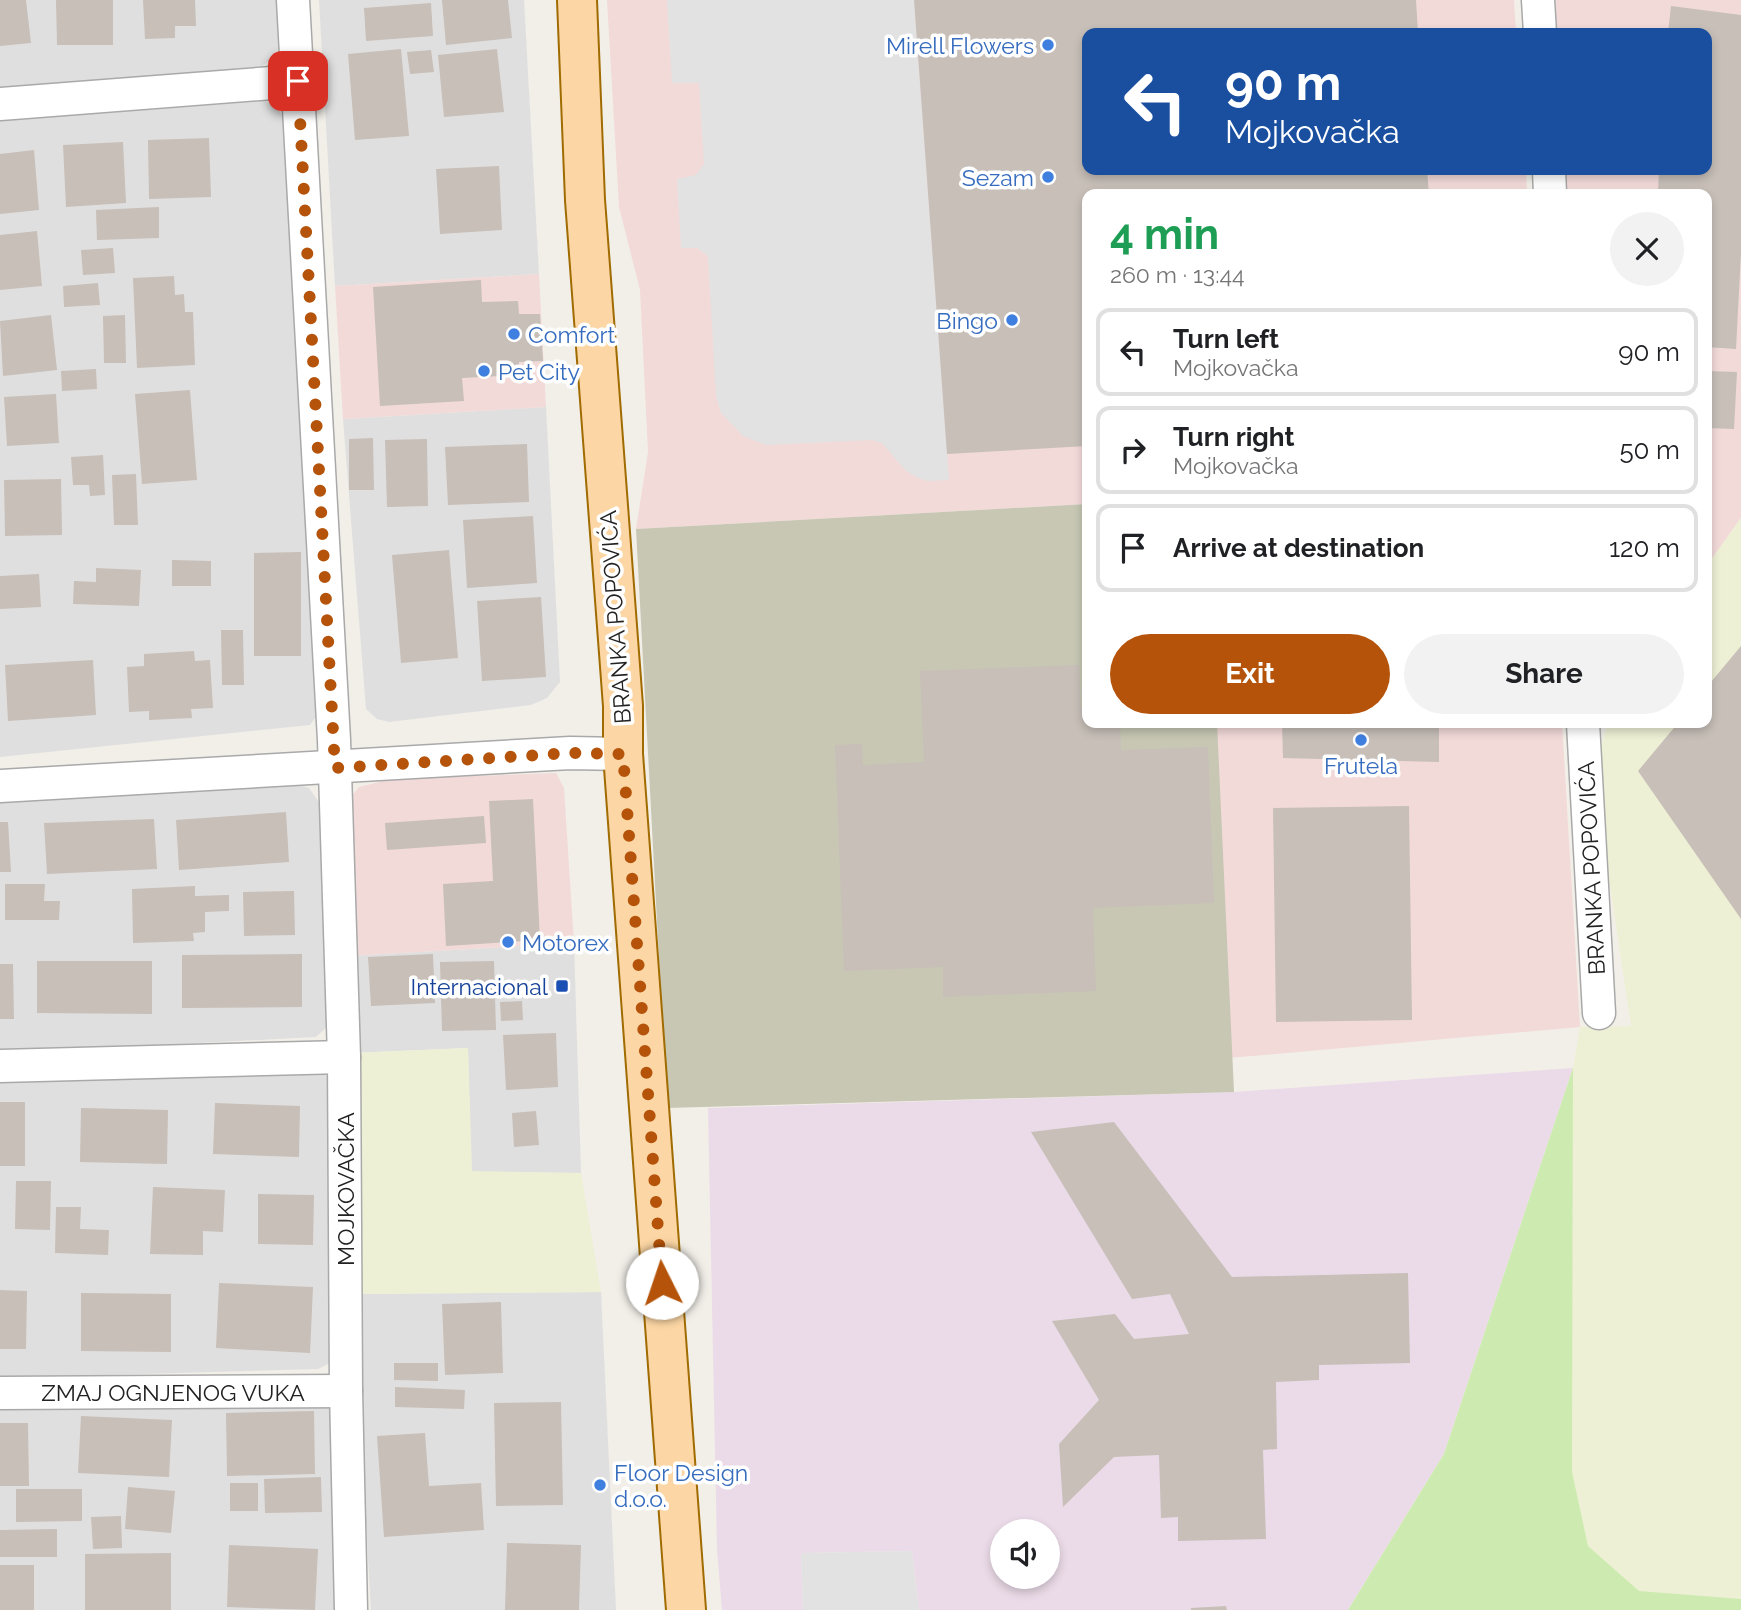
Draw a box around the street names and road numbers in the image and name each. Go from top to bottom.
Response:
street label: BRANKA POPOVIĆA [594,509,636,725]
street label: BRANKA POPOVIĆA [1572,760,1610,976]
street label: MOJKOVAČKA [332,1112,359,1266]
street label: ZMAJ OGNJENOG VUKA [41,1379,305,1406]

